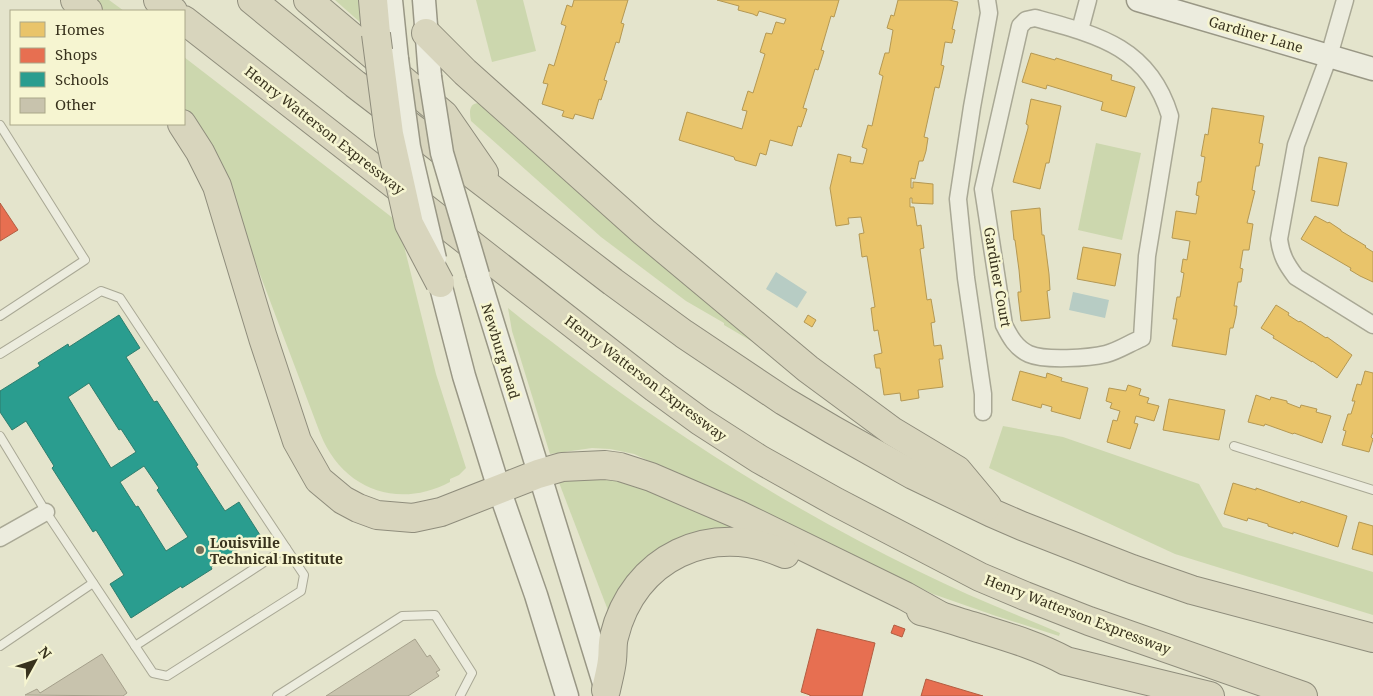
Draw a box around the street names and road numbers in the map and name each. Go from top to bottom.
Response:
street label: Gardiner Lane [1207,11,1305,57]
street label: Henry Watterson Expressway [241,62,409,199]
street label: Gardiner Court [980,225,1016,329]
street label: Newburg Road [477,301,525,402]
street label: Henry Watterson Expressway [561,311,731,445]
street label: Henry Watterson Expressway [982,570,1174,658]

